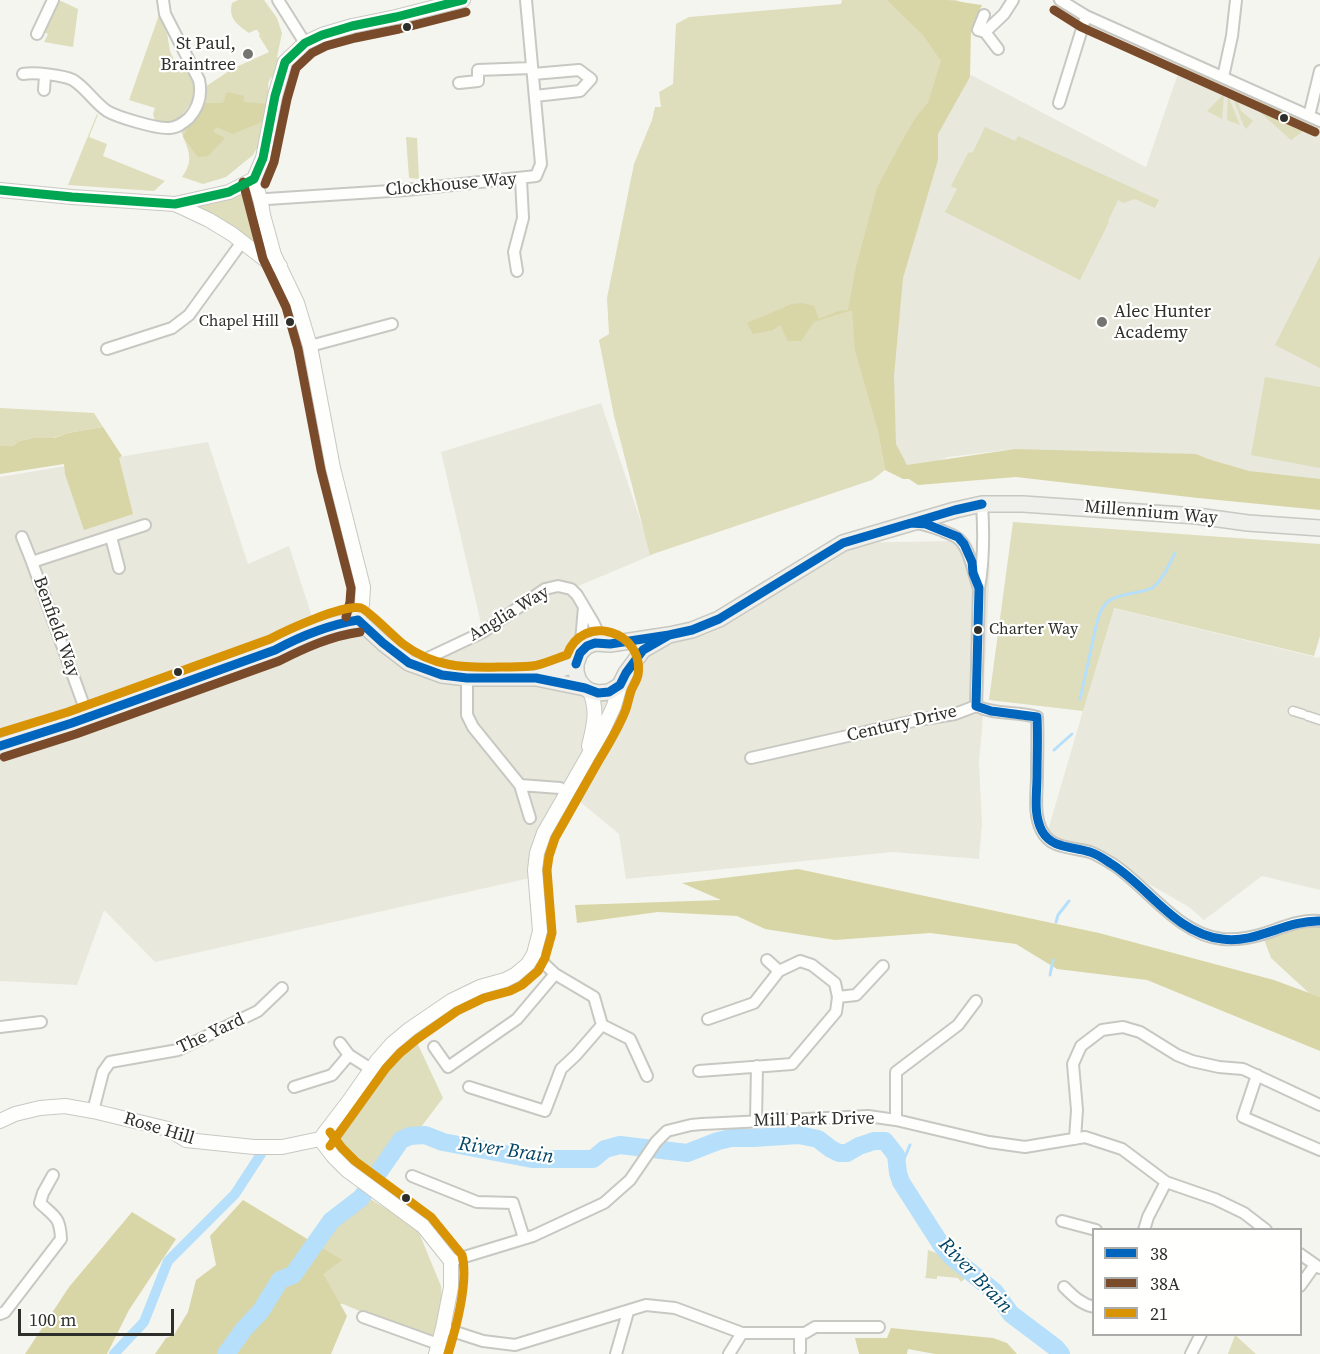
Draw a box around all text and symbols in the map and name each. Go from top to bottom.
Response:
unlabelled marker [401,21,413,33]
place label: St Paul, Braintree [160,33,236,76]
marker: St Paul, Braintree [241,47,255,61]
unlabelled marker [1278,112,1290,124]
street label: Clockhouse Way [385,169,517,201]
place label: Alec Hunter Academy [1114,301,1211,344]
place label: Chapel Hill [199,312,279,332]
marker: Alec Hunter Academy [1095,315,1109,329]
marker: Chapel Hill [284,316,296,328]
street label: Millennium Way [1083,496,1219,530]
street label: Benfield Way [28,574,84,680]
street label: Anglia Way [465,581,553,647]
place label: Charter Way [989,620,1078,640]
marker: Charter Way [972,624,984,636]
unlabelled marker [172,666,184,678]
street label: Century Drive [845,701,959,747]
street label: The Yard [174,1009,248,1059]
street label: Rose Hill [121,1108,197,1150]
street label: Mill Park Drive [753,1108,875,1132]
water label: River Brain [457,1132,555,1170]
unlabelled marker [400,1192,412,1204]
legend [1092,1228,1302,1336]
water label: River Brain [933,1233,1017,1319]
text: 38 [1150,1241,1168,1266]
text: 38A [1150,1271,1180,1296]
scale bar [21,1297,177,1335]
text: 21 [1150,1301,1168,1326]
text: 100 m [29,1307,76,1332]

